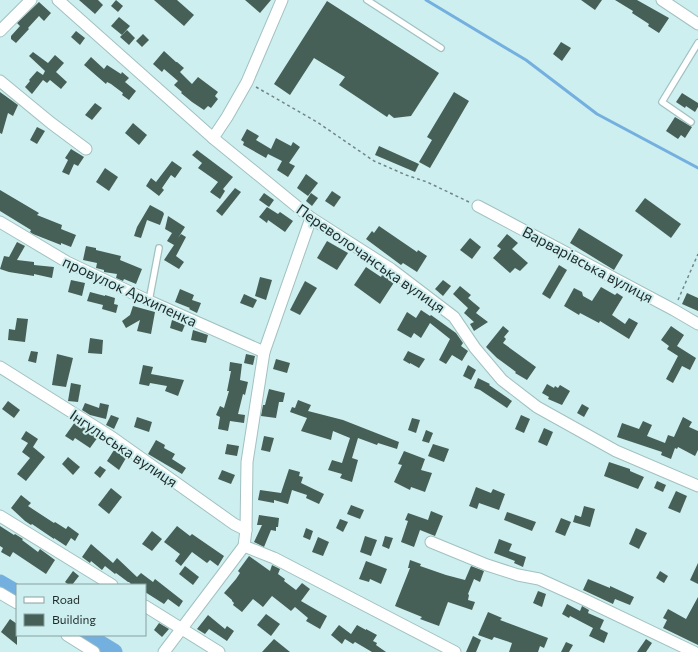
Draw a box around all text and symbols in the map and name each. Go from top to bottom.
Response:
street label: Переволочанська вулиця [293,200,449,316]
street label: Варварівська вулиця [520,222,656,306]
street label: провулок Архипенка [60,252,200,330]
street label: Інгульська вулиця [67,405,181,491]
legend [16,584,146,636]
text: Road [52,592,80,606]
text: Building [52,612,96,626]

